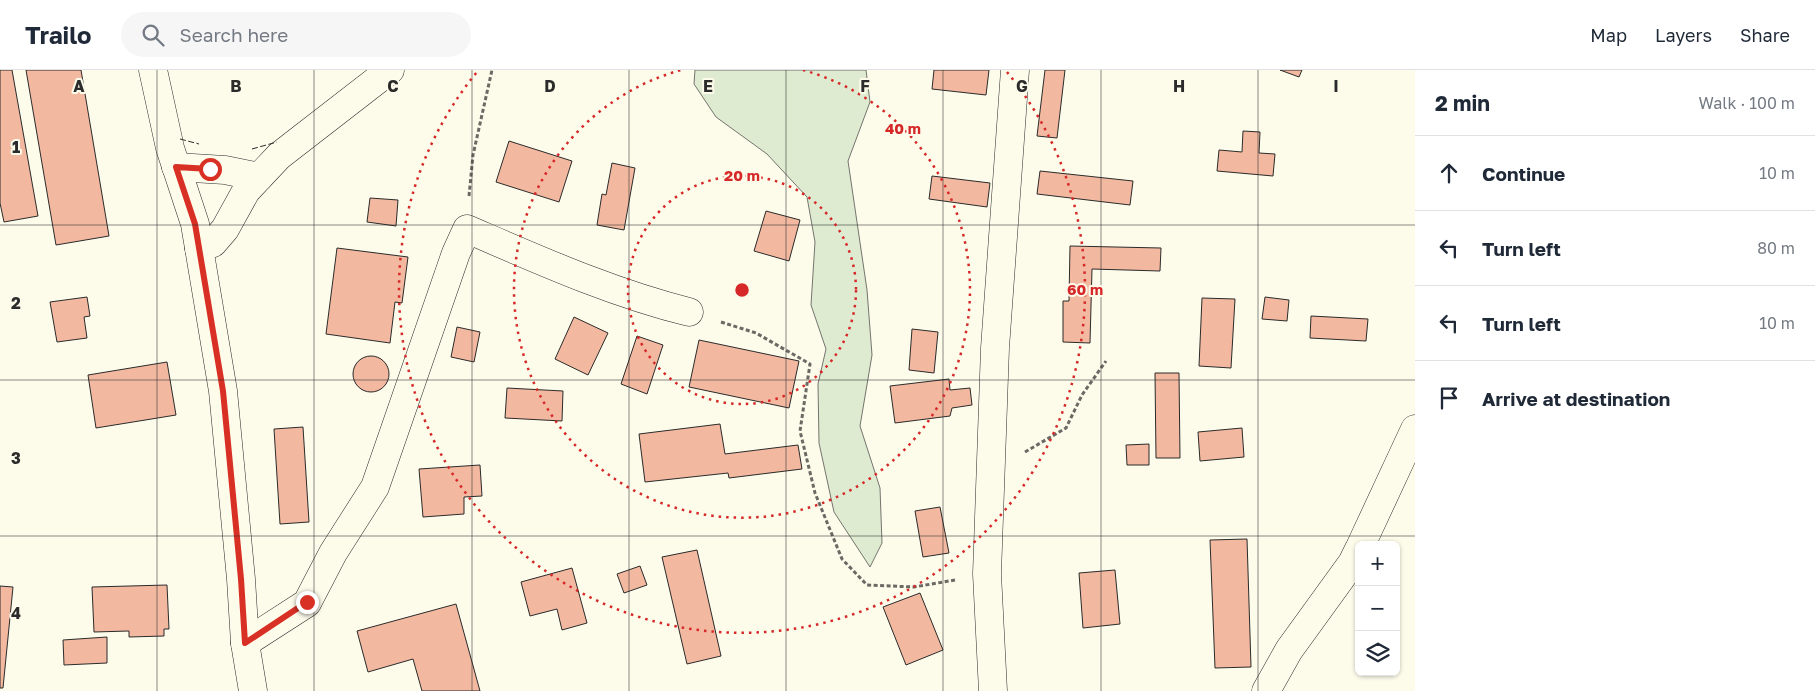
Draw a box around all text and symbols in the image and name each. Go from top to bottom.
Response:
search box [121,12,471,57]
text: Trailo [25,20,91,49]
icon: search [139,21,167,49]
text: Search here [179,23,288,46]
text: Map [1590,24,1627,46]
text: Layers [1655,24,1712,46]
text: Share [1740,24,1790,46]
text: A [73,76,85,96]
text: B [230,76,242,96]
text: C [387,76,399,96]
text: D [544,76,556,96]
text: E [703,76,713,96]
text: F [860,76,870,96]
text: G [1016,76,1028,96]
text: H [1173,76,1185,96]
text: I [1333,76,1339,96]
text: 2 min [1435,90,1490,116]
text: Walk · 100 m [1699,93,1795,113]
text: 40 m [885,119,921,137]
text: 1 [12,137,20,157]
route start [199,158,222,181]
icon: ahead [1435,159,1463,187]
text: Continue [1482,162,1565,185]
text: 10 m [1759,163,1795,183]
text: 20 m [724,166,760,184]
icon: left [1435,234,1463,262]
text: Turn left [1482,237,1561,260]
text: 80 m [1757,238,1795,258]
text: 60 m [1067,280,1103,298]
centre of rings [733,281,751,299]
text: 2 [11,293,21,313]
icon: left [1435,309,1463,337]
text: Turn left [1482,312,1561,335]
text: 10 m [1759,313,1795,333]
icon: arrive [1435,384,1463,412]
text: Arrive at destination [1482,387,1670,410]
text: 3 [11,448,21,468]
map controls [1355,541,1400,676]
button: + [1355,541,1400,586]
button: − [1355,586,1400,631]
route end [296,591,319,614]
text: 4 [11,603,21,623]
button: layers [1355,631,1400,676]

